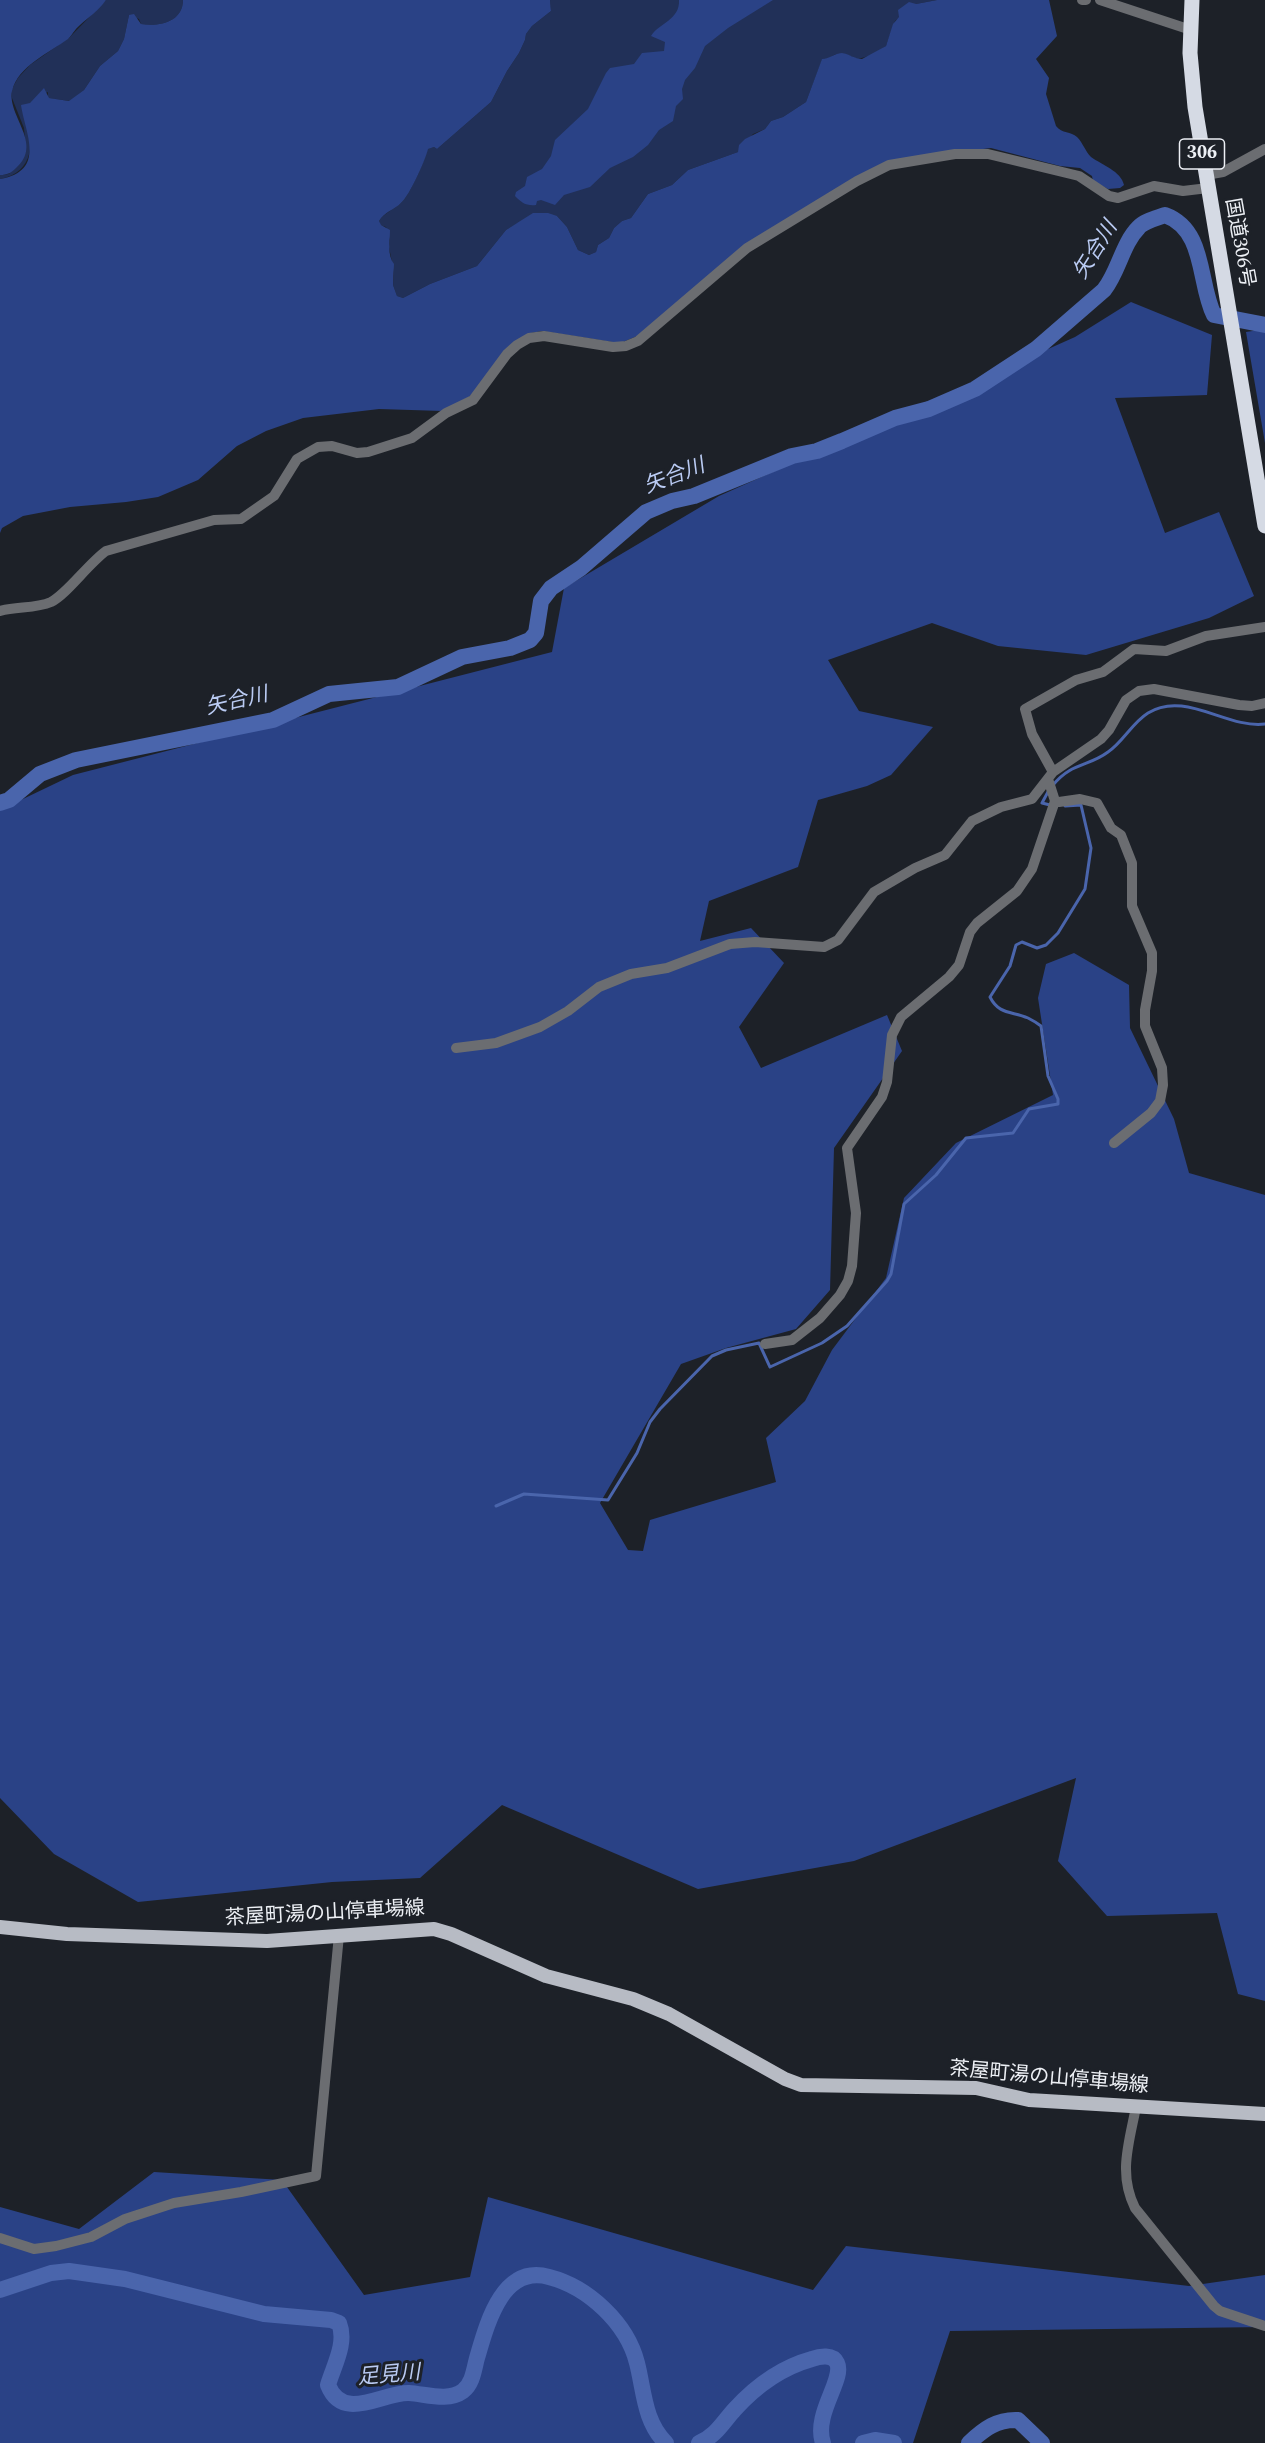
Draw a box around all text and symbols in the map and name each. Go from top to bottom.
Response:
road number: 306 [1180,139,1224,169]
street label: 国道306号 [1218,197,1258,289]
water label: 矢合川 [1070,218,1124,284]
water label: 矢合川 [641,455,709,501]
water label: 矢合川 [203,684,271,722]
street label: 茶屋町湯の山停車場線 [225,1898,425,1932]
street label: 茶屋町湯の山停車場線 [948,2058,1150,2100]
water label: 足見川 [357,2362,421,2392]

